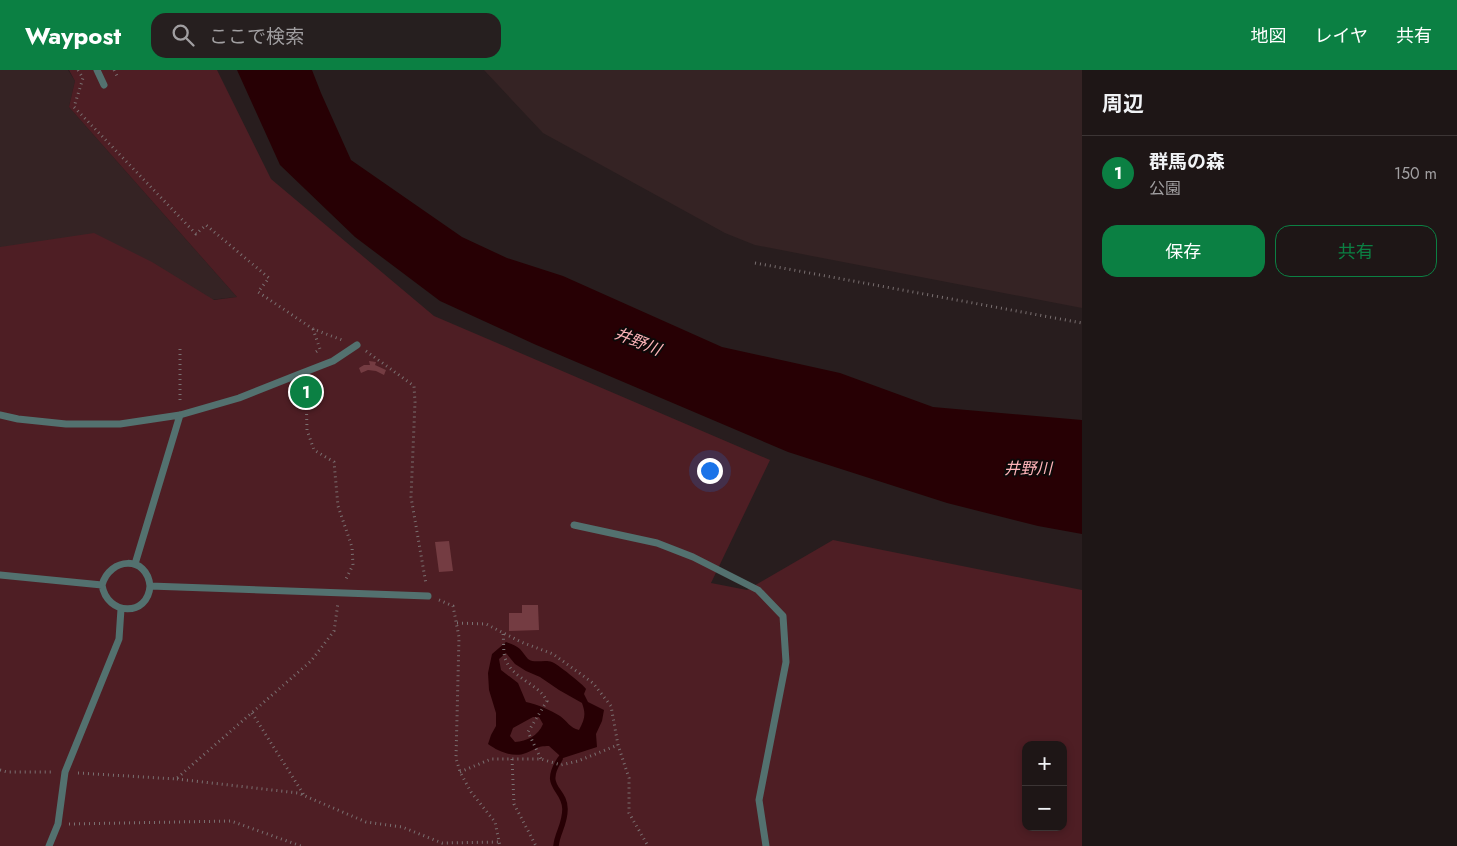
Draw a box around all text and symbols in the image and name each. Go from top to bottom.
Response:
search box [151,13,501,58]
text: Waypost [25,18,121,53]
icon: search [169,21,197,49]
text: ここで検索 [209,23,304,50]
text: 地図 [1251,23,1287,49]
text: レイヤ [1315,23,1368,49]
text: 共有 [1396,23,1432,49]
text: 周辺 [1102,89,1144,119]
text: 群馬の森 [1149,148,1225,175]
text: 1 [1114,162,1122,185]
text: 150 m [1394,162,1437,185]
text: 公園 [1149,177,1181,200]
button: 保存 [1102,225,1265,277]
button: 共有 [1275,225,1437,277]
water label: 井野川 [611,322,666,362]
pin: 1 [290,373,322,411]
water label: 井野川 [1004,457,1054,480]
your location [697,458,723,484]
map controls [1022,741,1067,831]
button: + [1022,741,1067,786]
button: − [1022,786,1067,831]

